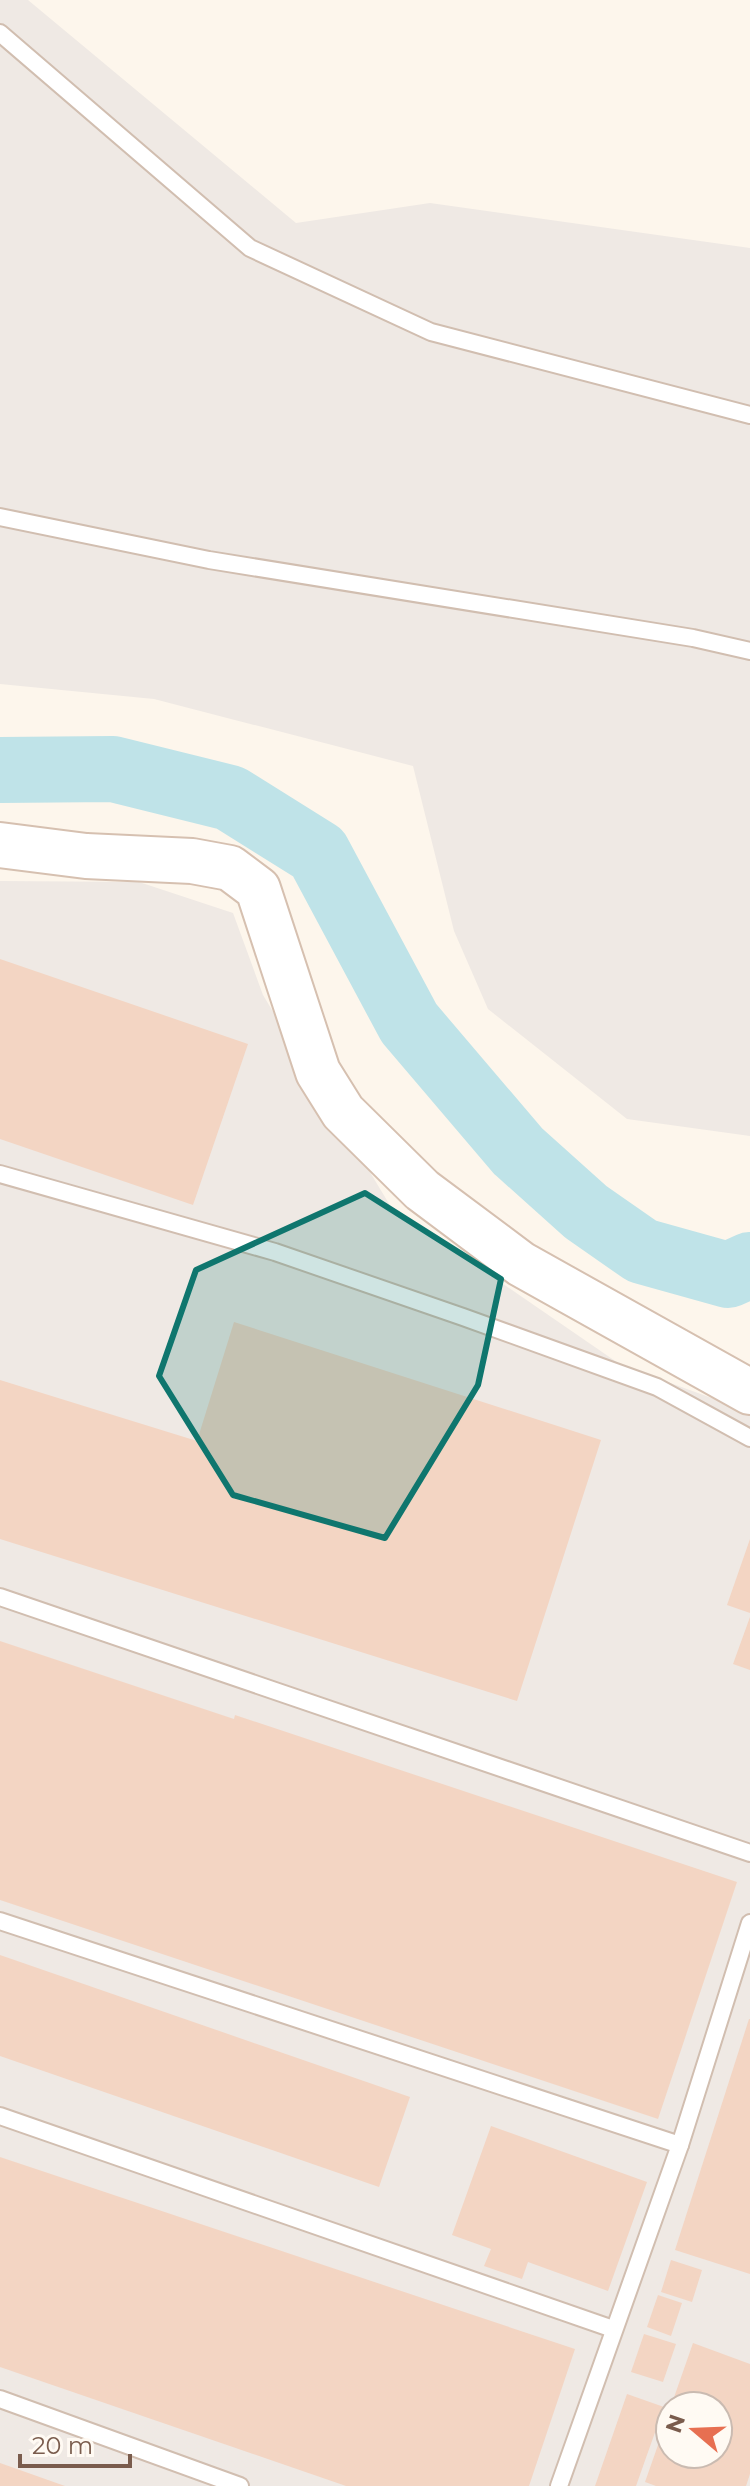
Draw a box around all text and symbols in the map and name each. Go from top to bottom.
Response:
north arrow [654,2390,734,2470]
text: N [660,2411,691,2436]
scale bar [20,2418,130,2468]
text: 20 m [32,2431,93,2460]

